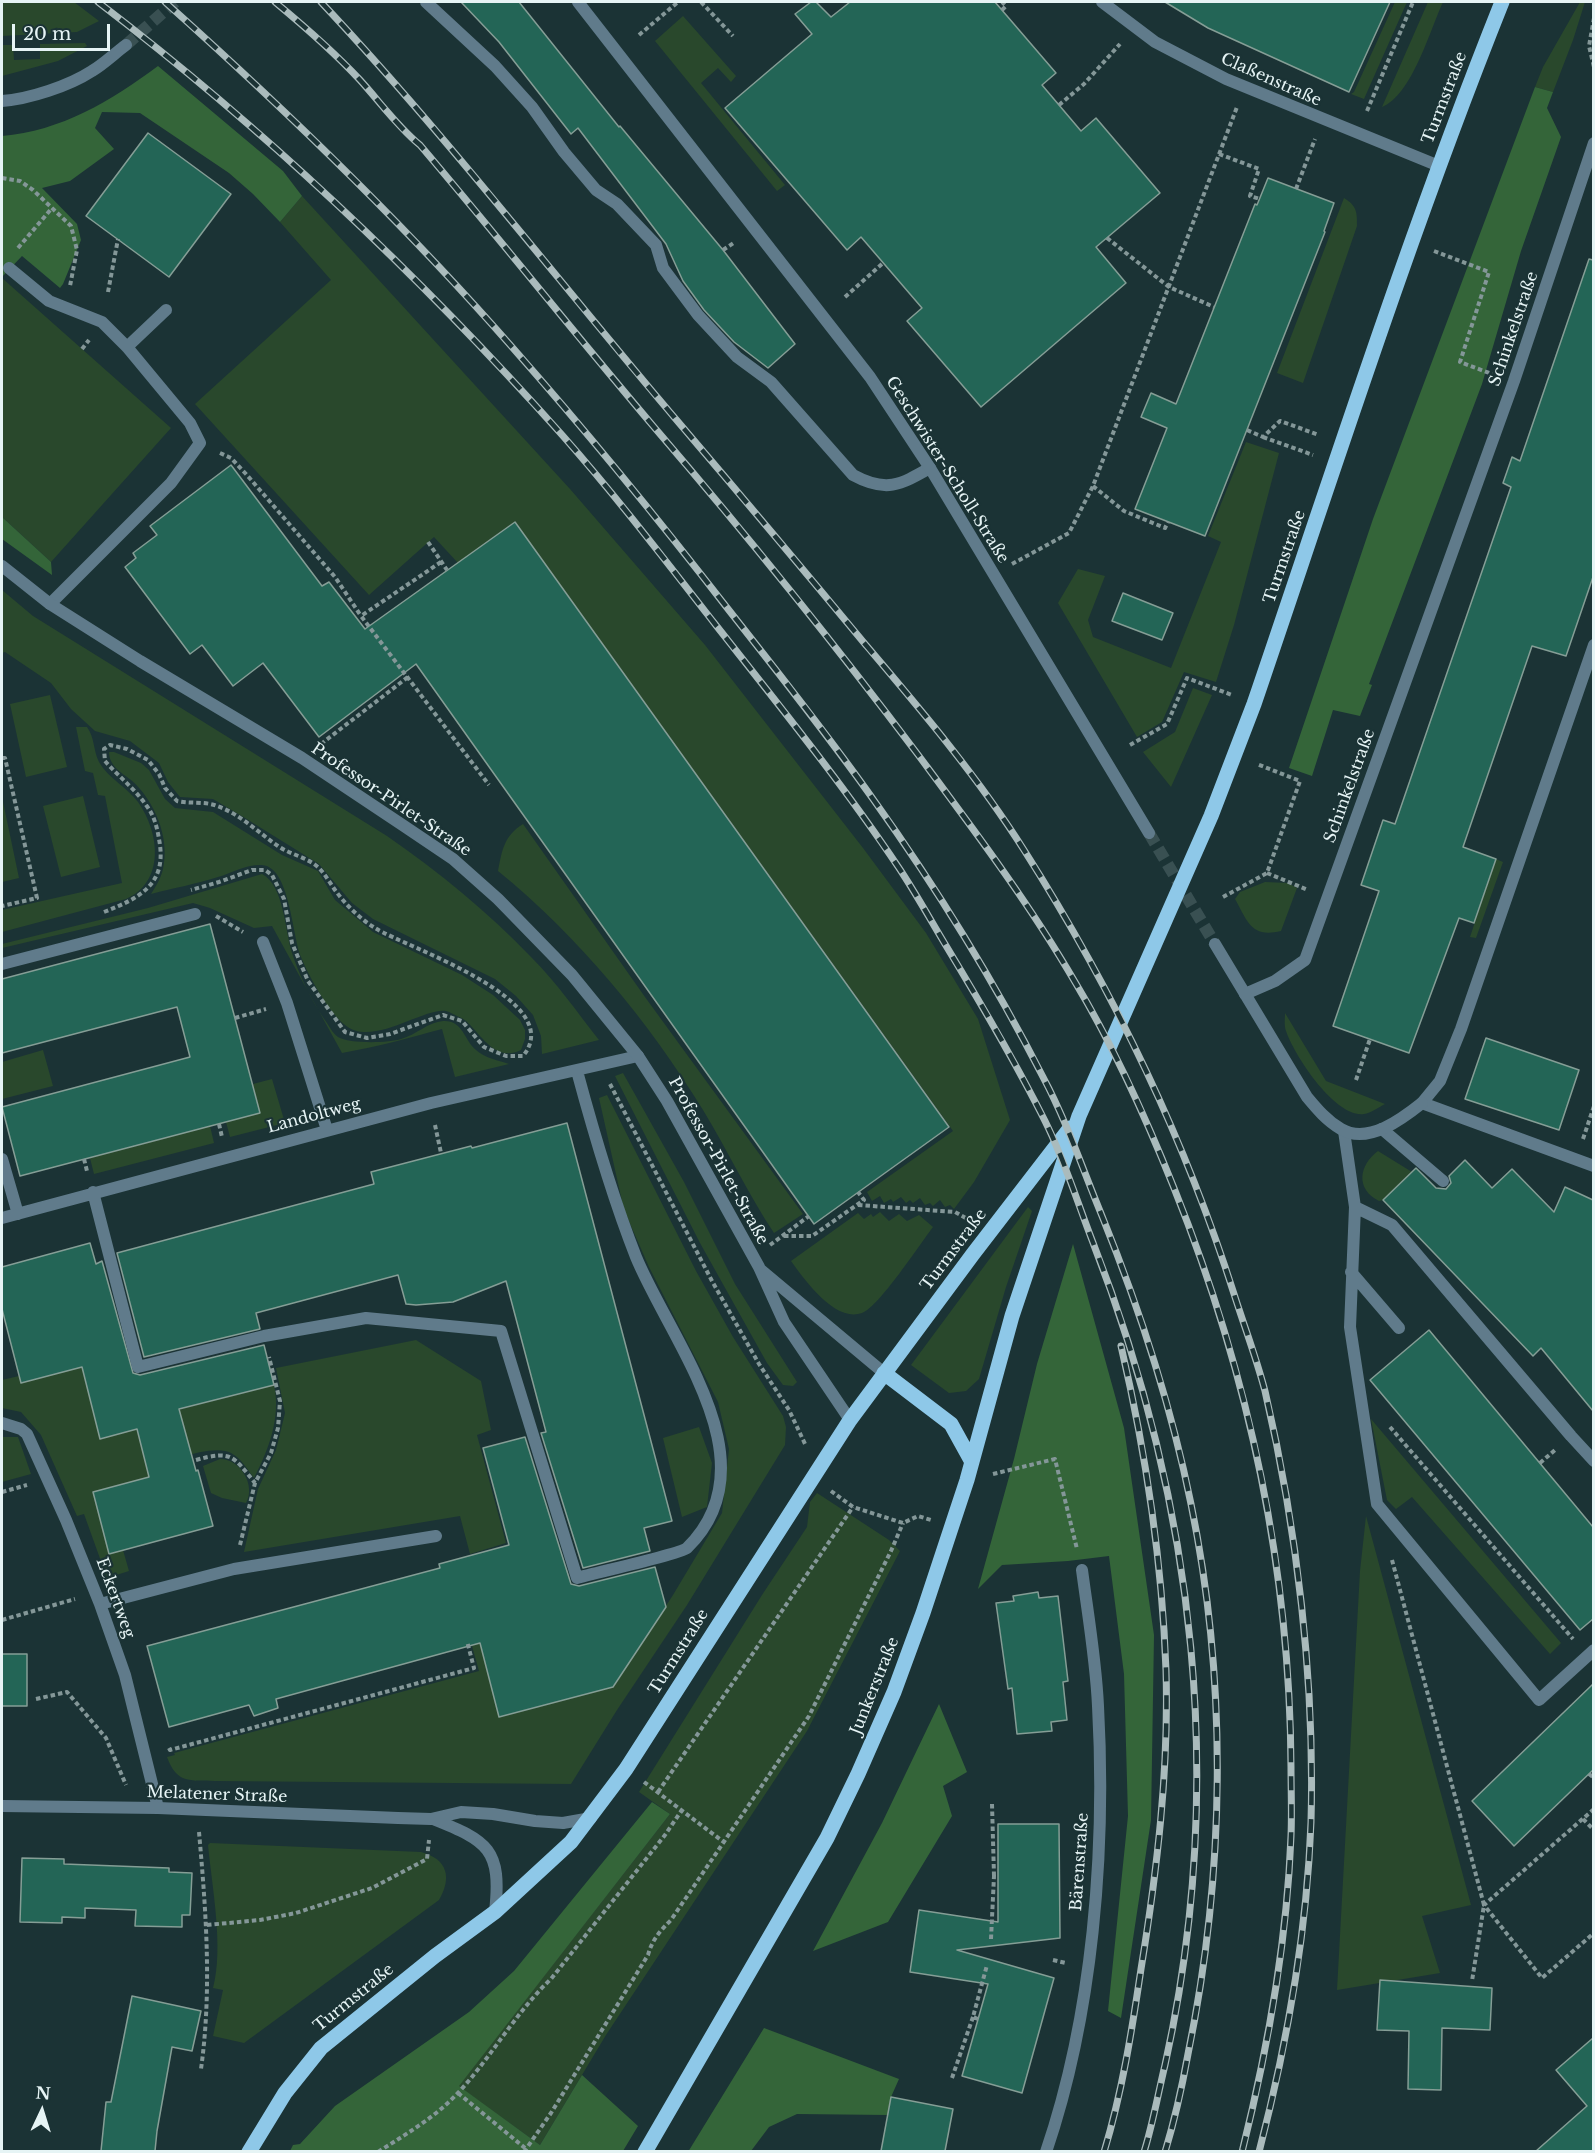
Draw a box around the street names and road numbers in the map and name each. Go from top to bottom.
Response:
street label: Claßenstraße [1218,49,1324,111]
street label: Turmstraße [1419,49,1471,147]
street label: Schinkelstraße [1485,269,1543,389]
street label: Geschwister-Scholl-Straße [881,373,1013,567]
street label: Turmstraße [1260,508,1310,606]
street label: Schinkelstraße [1320,726,1380,846]
street label: Professor-Pirlet-Straße [307,739,475,861]
street label: Professor-Pirlet-Straße [664,1074,772,1248]
street label: Landoltweg [265,1094,363,1138]
street label: Turmstraße [917,1205,991,1295]
street label: Eckertweg [92,1555,138,1641]
street label: Turmstraße [645,1606,713,1698]
street label: Junkerstraße [847,1634,903,1738]
street label: Melatener Straße [146,1783,288,1807]
street label: Bärenstraße [1067,1812,1093,1912]
street label: Turmstraße [310,1960,398,2036]

